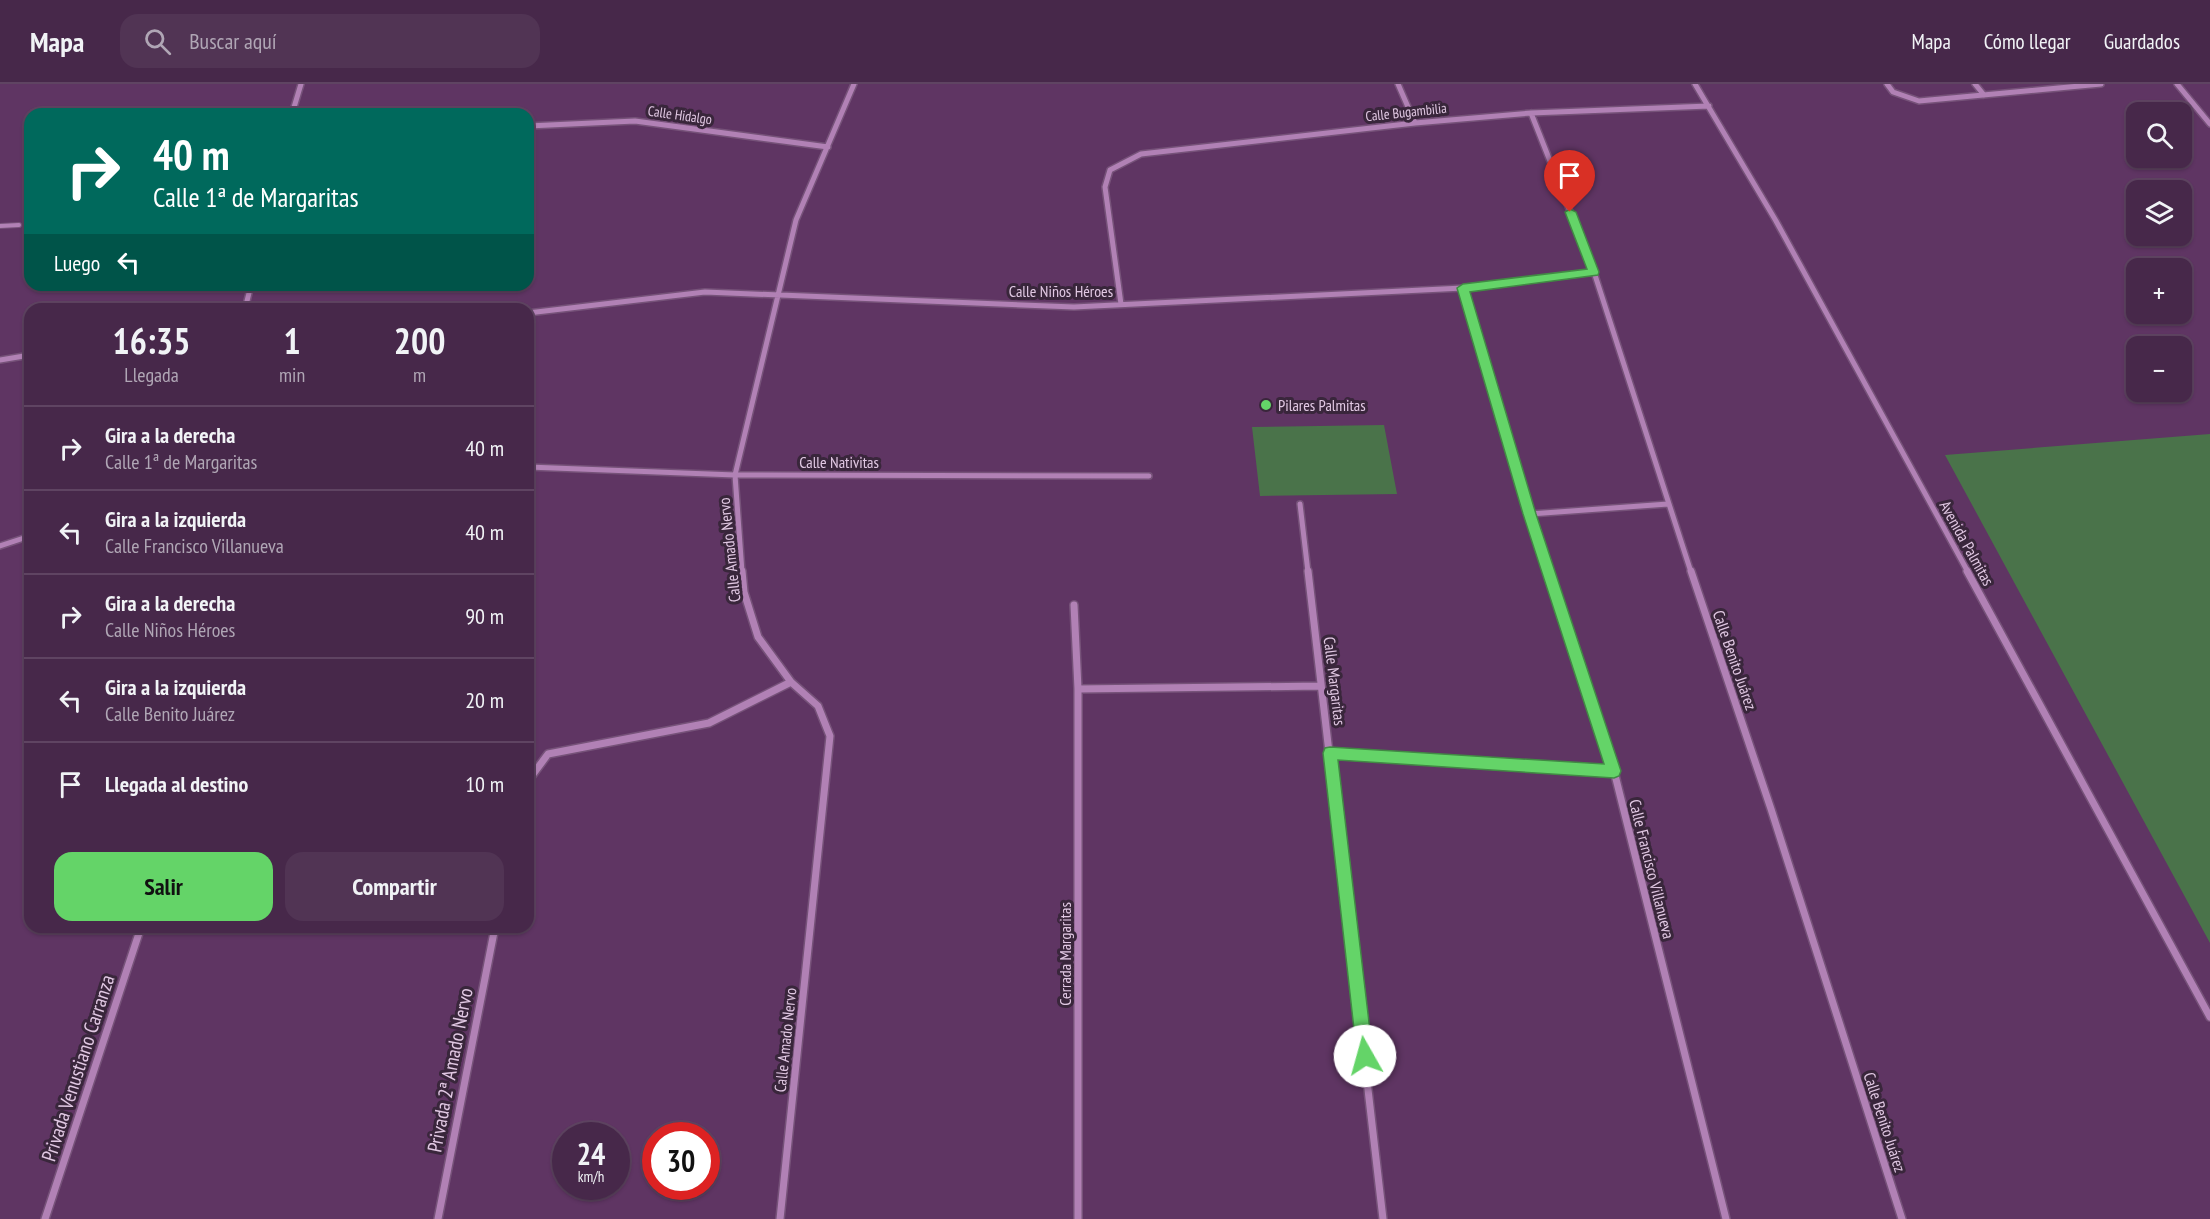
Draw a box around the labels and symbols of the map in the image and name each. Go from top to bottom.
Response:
street label: Calle Bugambilia [1365,99,1447,125]
street label: Calle Hidalgo [647,102,713,128]
pin [1544,150,1595,212]
street label: Calle Niños Héroes [1009,281,1113,301]
place label: Pilares Palmitas [1278,395,1366,415]
marker: Pilares Palmitas [1259,398,1273,412]
street label: Calle Nativitas [799,452,879,472]
street label: Calle Amado Nervo [714,497,744,603]
street label: Avenida Palmitas [1935,497,1999,589]
street label: Calle Benito Juárez [1709,608,1761,713]
street label: Calle Margaritas [1320,635,1350,727]
street label: Calle Francisco Villanueva [1625,797,1679,941]
street label: Cerrada Margaritas [1055,902,1075,1006]
street label: Privada Venustiano Carranza [36,971,120,1165]
street label: Privada 2ª Amado Nervo [421,986,479,1154]
street label: Calle Amado Nervo [770,987,800,1093]
position arrow [1333,1024,1397,1088]
street label: Calle Benito Juárez [1859,1069,1911,1175]
speed limit sign: 30 [642,1122,720,1200]

